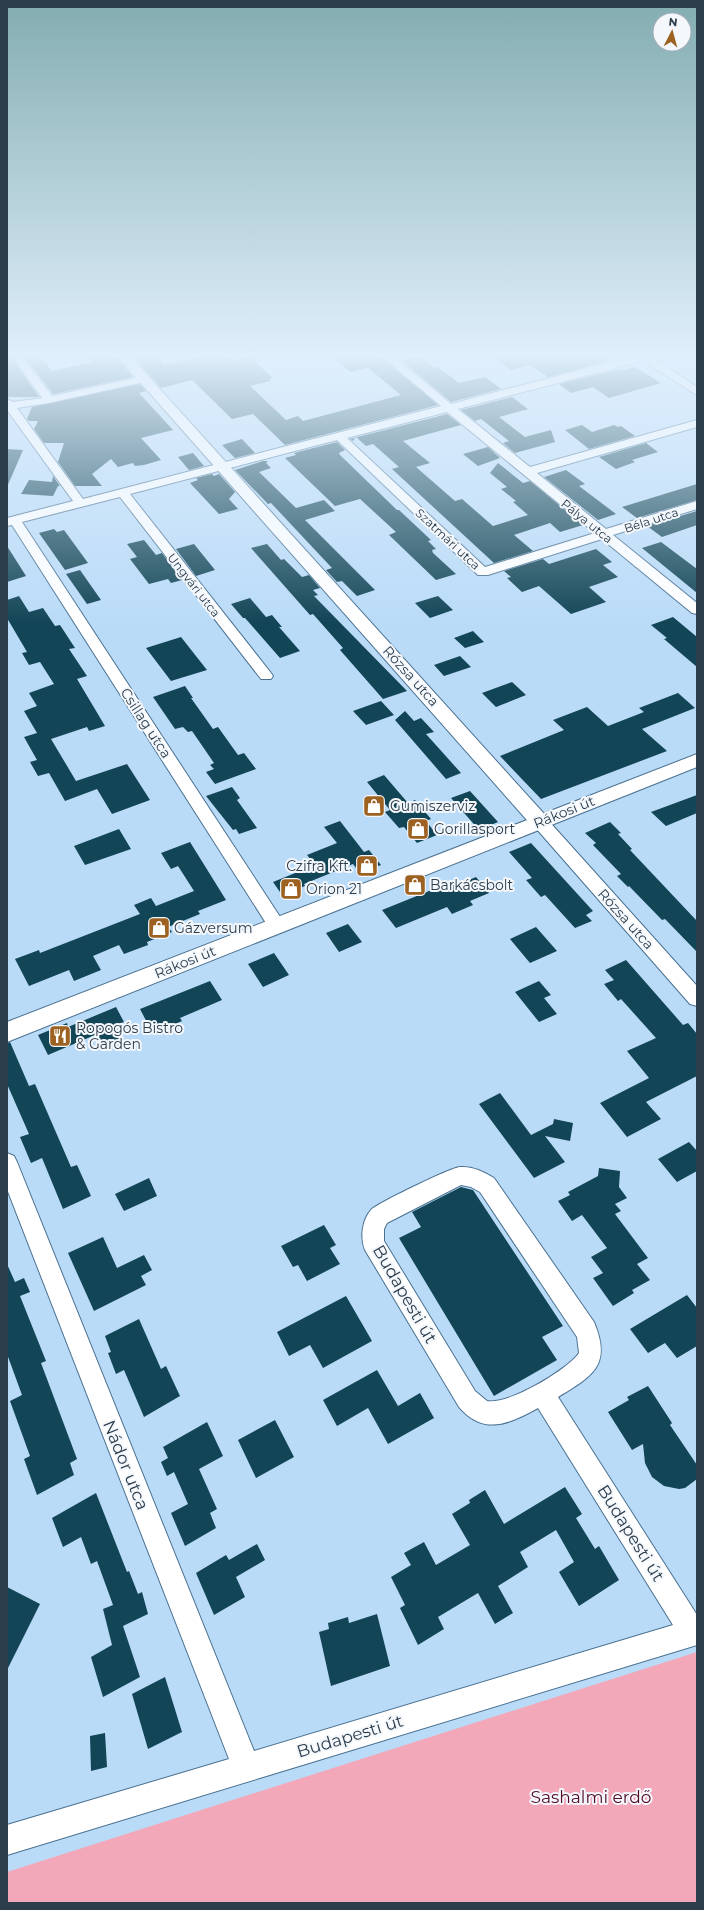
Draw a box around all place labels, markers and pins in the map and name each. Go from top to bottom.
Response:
shop icon: Gumiszerviz [361,793,387,819]
place label: Gumiszerviz [390,797,476,815]
shop icon: Gorillasport [405,816,431,842]
place label: Gorillasport [434,820,516,838]
shop icon: Czifra Kft. [354,853,380,879]
place label: Czifra Kft. [286,857,352,875]
shop icon: Barkácsbolt [402,872,428,898]
shop icon: Orion 21 [278,876,304,902]
place label: Barkácsbolt [430,876,513,894]
place label: Orion 21 [306,880,362,898]
shop icon: Gázversum [146,915,172,941]
place label: Gázversum [174,919,253,937]
place label: Ropogós Bistro & Garden [76,1019,183,1053]
restaurant icon: Ropogós Bistro & Garden [47,1023,73,1049]

